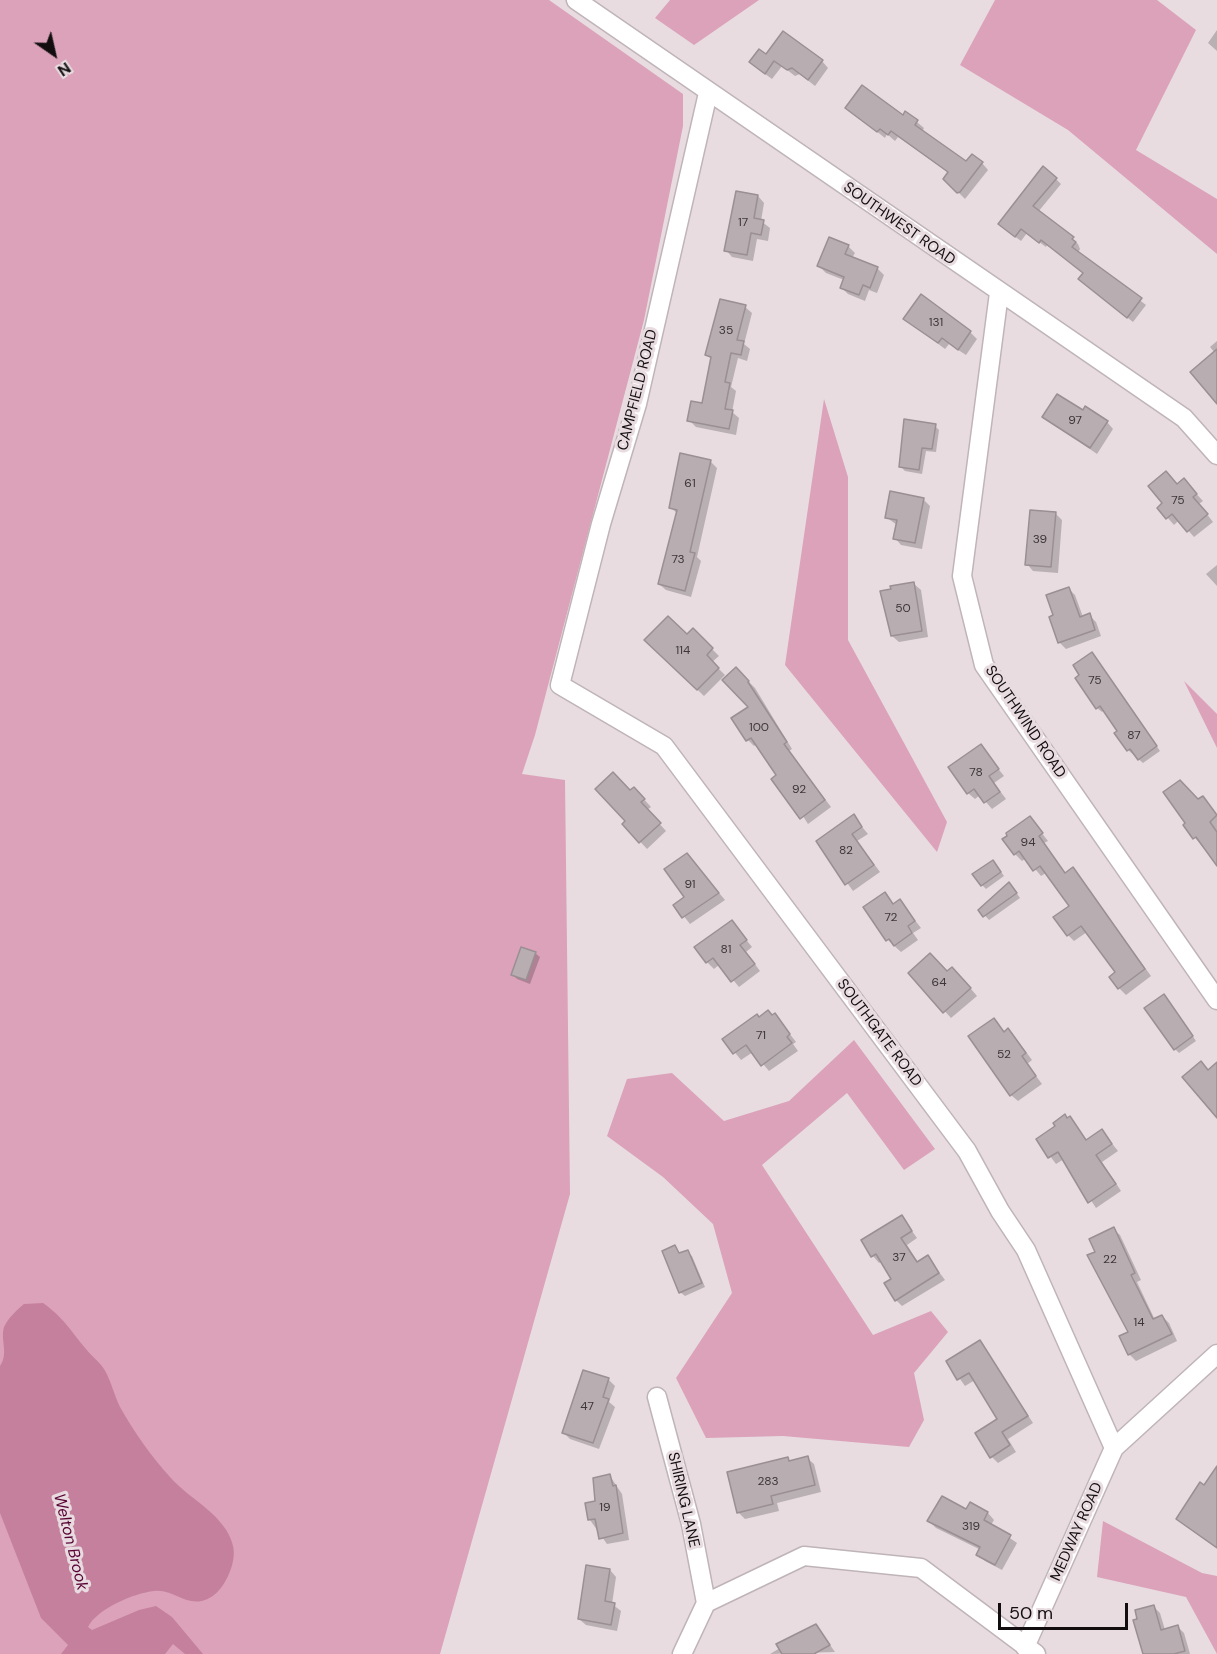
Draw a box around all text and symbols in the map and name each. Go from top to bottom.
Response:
north arrow [24,24,84,84]
text: N [54,57,75,81]
street label: SOUTHWEST ROAD [840,179,958,269]
house number: 17 [738,216,748,230]
house number: 131 [929,316,943,330]
house number: 35 [719,324,733,338]
street label: CAMPFIELD ROAD [614,328,662,452]
house number: 97 [1068,414,1082,428]
house number: 61 [684,477,696,491]
house number: 75 [1171,494,1185,508]
house number: 39 [1033,533,1047,547]
house number: 73 [671,553,685,567]
house number: 50 [895,602,911,616]
house number: 114 [676,644,690,658]
street label: SOUTHWIND ROAD [981,662,1069,782]
house number: 75 [1088,674,1102,688]
house number: 100 [749,721,769,735]
house number: 87 [1127,729,1141,743]
house number: 78 [969,766,983,780]
house number: 92 [792,783,806,797]
house number: 94 [1021,836,1035,850]
house number: 82 [839,844,853,858]
house number: 91 [684,878,696,892]
house number: 72 [884,911,898,925]
house number: 81 [721,943,731,957]
street label: SOUTHGATE ROAD [833,976,925,1090]
house number: 64 [932,976,946,990]
house number: 71 [756,1029,766,1043]
house number: 52 [997,1048,1011,1062]
house number: 37 [892,1251,906,1265]
house number: 22 [1103,1253,1117,1267]
house number: 14 [1133,1316,1145,1330]
house number: 47 [580,1400,594,1414]
street label: SHIRING LANE [663,1451,703,1549]
house number: 283 [757,1475,779,1489]
street label: MEDWAY ROAD [1047,1480,1107,1584]
water label: Welton Brook [49,1492,91,1592]
house number: 19 [599,1501,611,1515]
house number: 319 [962,1520,980,1534]
scale bar [1001,1591,1132,1629]
text: 50 m [1009,1601,1053,1625]

